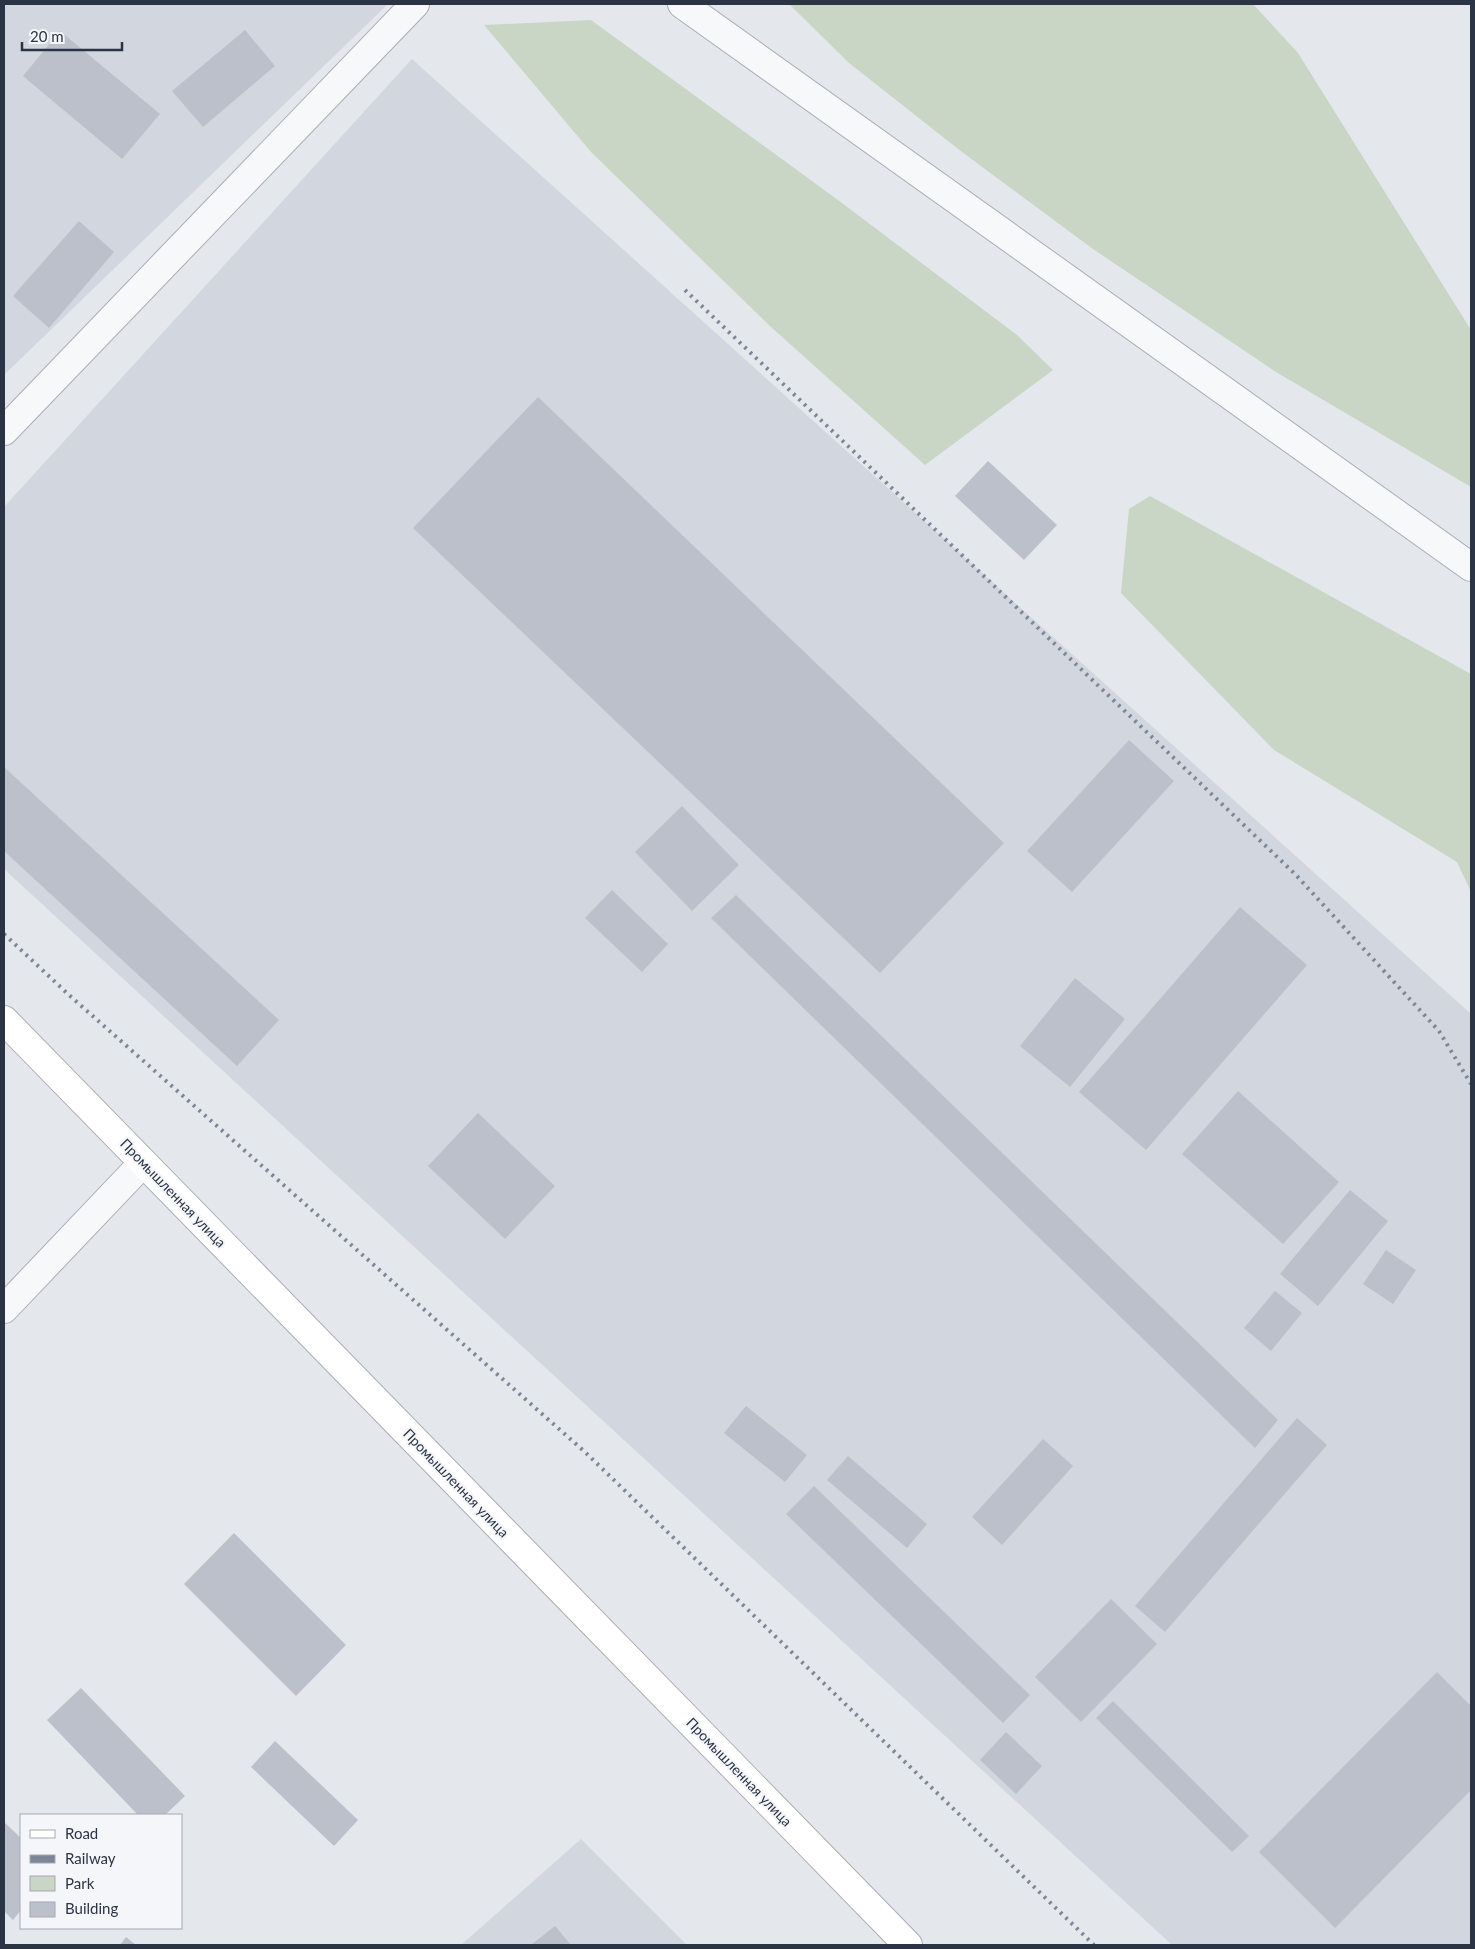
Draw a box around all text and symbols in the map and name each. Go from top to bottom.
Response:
scale bar [22,20,122,52]
text: 20 m [30,27,64,45]
street label: Промышленная улица [117,1135,230,1251]
street label: Промышленная улица [400,1425,513,1541]
street label: Промышленная улица [683,1714,796,1830]
legend [20,1814,182,1929]
text: Road [65,1824,98,1842]
text: Railway [65,1849,116,1867]
text: Park [65,1874,95,1892]
text: Building [65,1899,118,1917]

